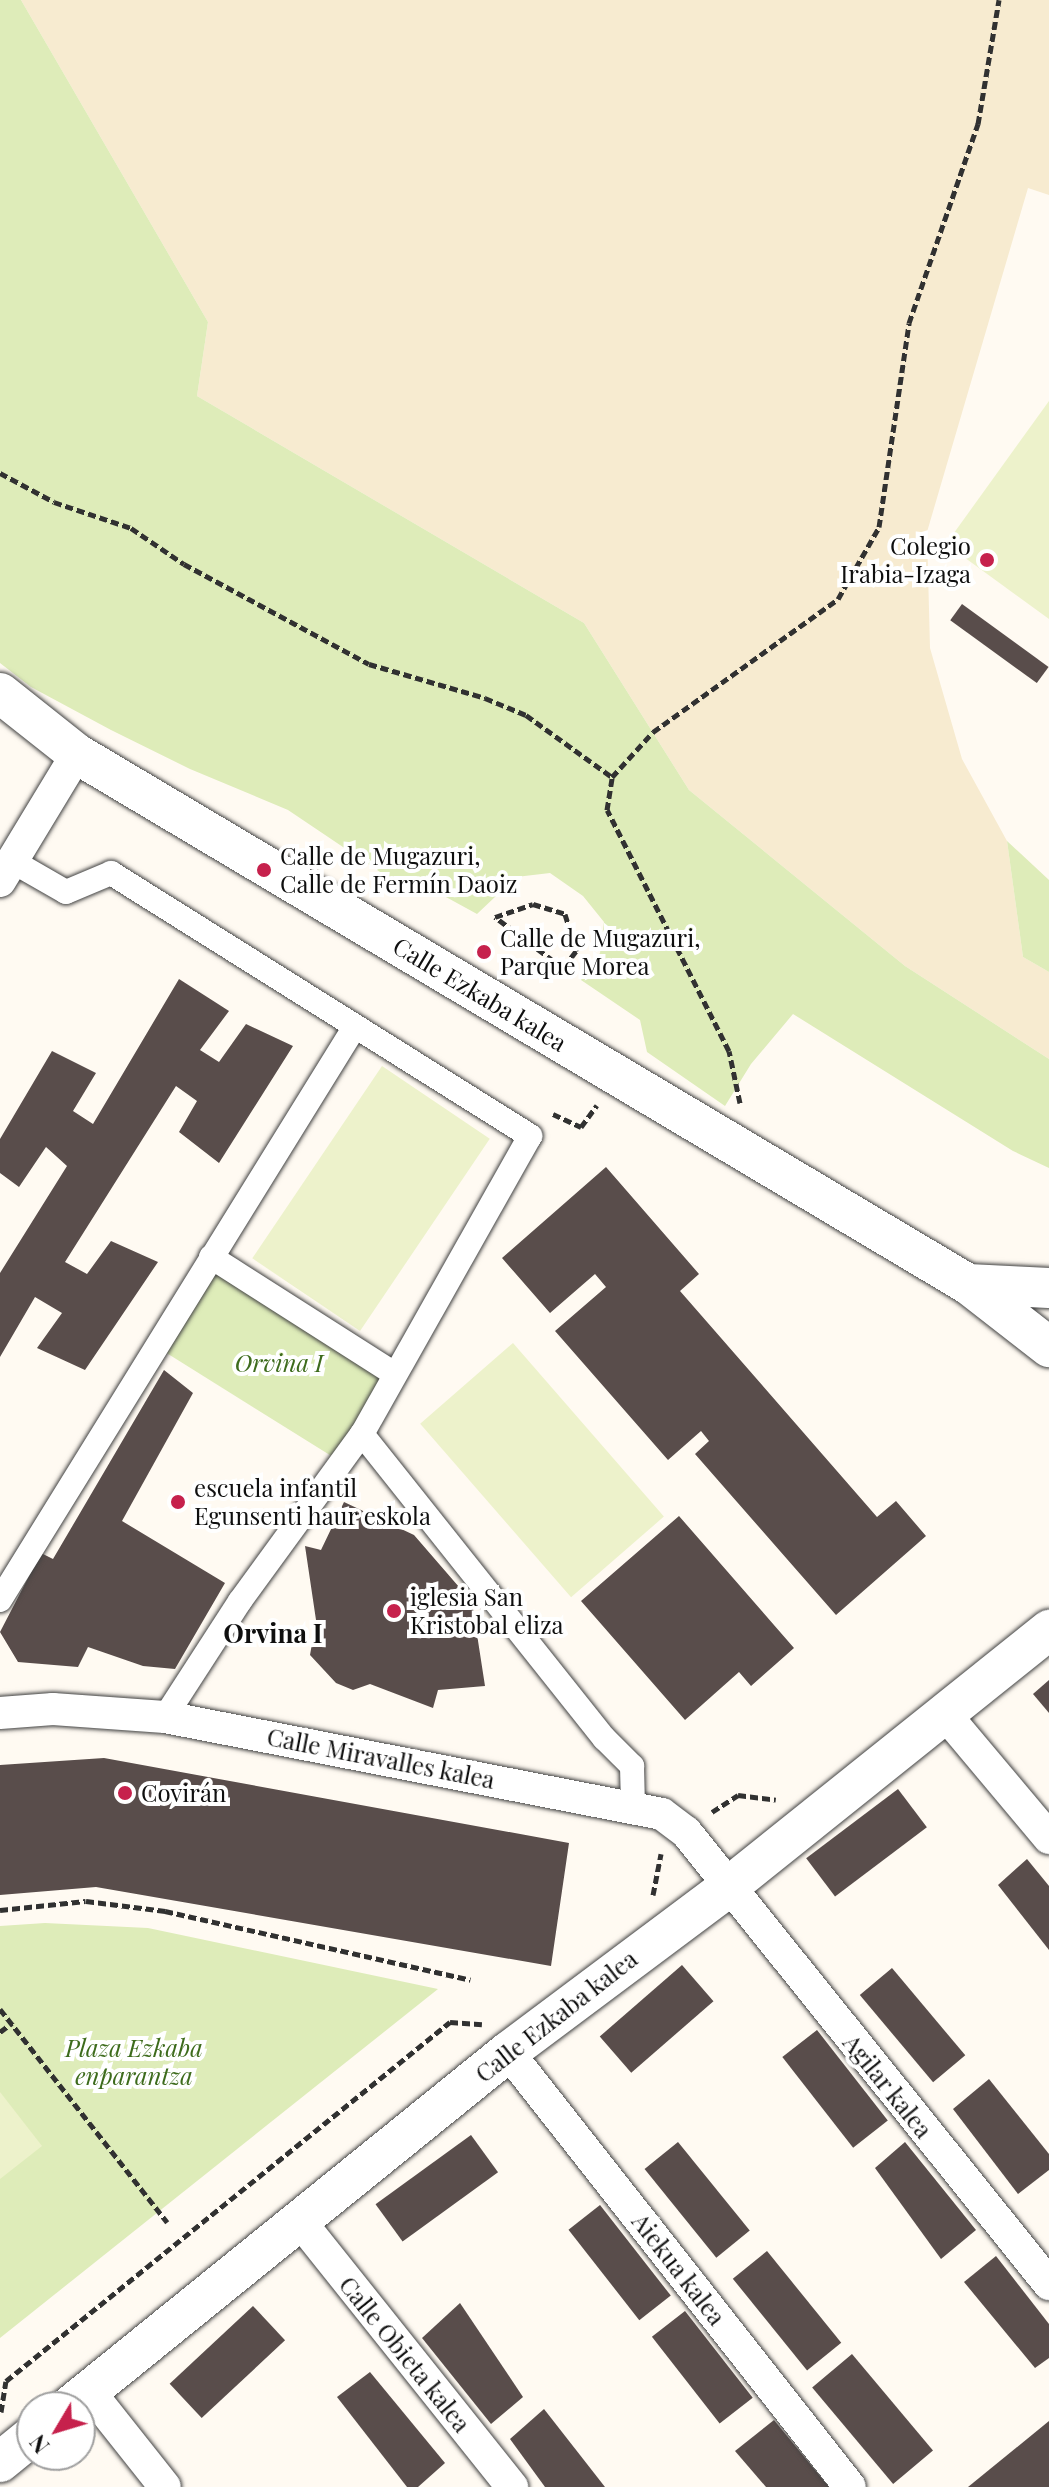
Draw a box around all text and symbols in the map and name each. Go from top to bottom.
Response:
place label: Colegio Irabia-Izaga [840,532,971,588]
marker: Colegio Irabia-Izaga [978,551,996,569]
place label: Calle de Mugazuri, Calle de Fermín Daoiz [280,842,517,898]
marker: Calle de Mugazuri, Calle de Fermín Daoiz [255,861,273,879]
place label: Calle de Mugazuri, Parque Morea [500,924,700,980]
street label: Calle Ezkaba kalea [388,931,572,1057]
marker: Calle de Mugazuri, Parque Morea [475,943,493,961]
park label: Orvina I [235,1349,323,1377]
place label: escuela infantil Egunsenti haur eskola [194,1474,432,1530]
marker: escuela infantil Egunsenti haur eskola [169,1493,187,1511]
place label: iglesia San Kristobal eliza [410,1583,564,1639]
marker: iglesia San Kristobal eliza [385,1602,403,1620]
district label: Orvina I [223,1617,323,1649]
street label: Calle Miravalles kalea [264,1722,498,1794]
place label: Covirán [141,1779,226,1807]
marker: Covirán [116,1784,134,1802]
street label: Calle Ezkaba kalea [469,1944,643,2088]
street label: Agilar kalea [837,2028,939,2144]
park label: Plaza Ezkaba enparantza [65,2034,203,2090]
street label: Aiekua kalea [626,2207,732,2331]
street label: Calle Obieta kalea [333,2270,477,2438]
north arrow [16,2391,96,2471]
text: N [22,2429,55,2460]

